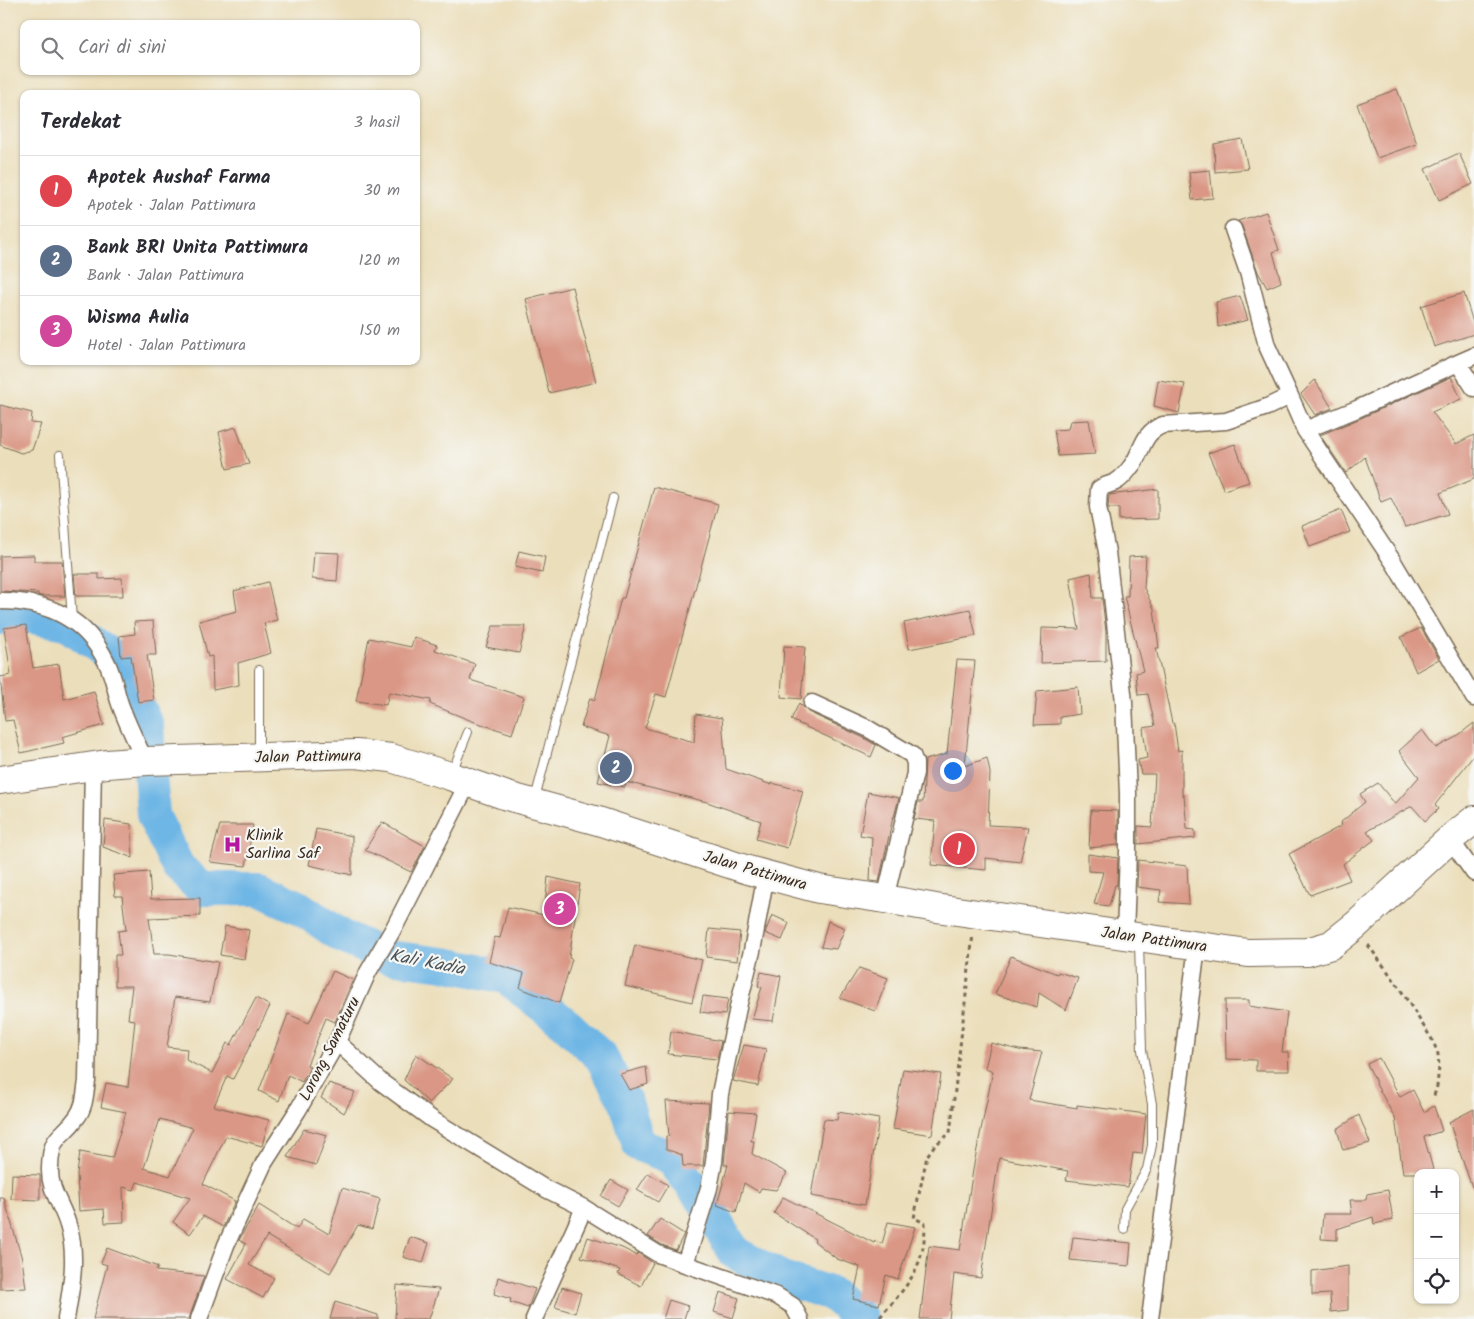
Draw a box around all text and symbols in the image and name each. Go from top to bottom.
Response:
search box [20,20,420,75]
text: Cari di sini [78,33,166,63]
icon: search [38,34,66,62]
text: Terdekat [40,106,121,139]
text: 3 hasil [354,110,400,135]
text: Apotek Aushaf Farma [87,163,271,193]
text: 1 [54,178,58,203]
text: 30 m [364,178,400,203]
text: Apotek · Jalan Pattimura [87,193,256,218]
text: Bank BRI Unita Pattimura [87,233,308,263]
text: 2 [51,248,61,273]
text: 120 m [359,248,400,273]
text: Bank · Jalan Pattimura [87,263,244,288]
text: Wisma Aulia [87,303,189,333]
text: 3 [52,318,60,343]
text: 150 m [359,318,400,343]
text: Hotel · Jalan Pattimura [87,333,246,358]
street label: Jalan Pattimura [254,744,362,770]
pin: 2 [600,749,632,787]
your location [940,758,966,784]
place label: Klinik Sarlina Saf [246,823,321,866]
pin: 1 [943,830,975,868]
hospital icon: Klinik Sarlina Saf [222,834,242,854]
street label: Jalan Pattimura [700,844,810,898]
pin: 3 [544,890,576,928]
street label: Jalan Pattimura [1099,920,1209,960]
water label: Kali Kadia [387,942,468,985]
street label: Lorong Samaturu [293,992,367,1106]
map controls [1414,1169,1459,1304]
button: + [1414,1169,1459,1214]
button: − [1414,1214,1459,1259]
button: locate [1414,1259,1459,1304]

